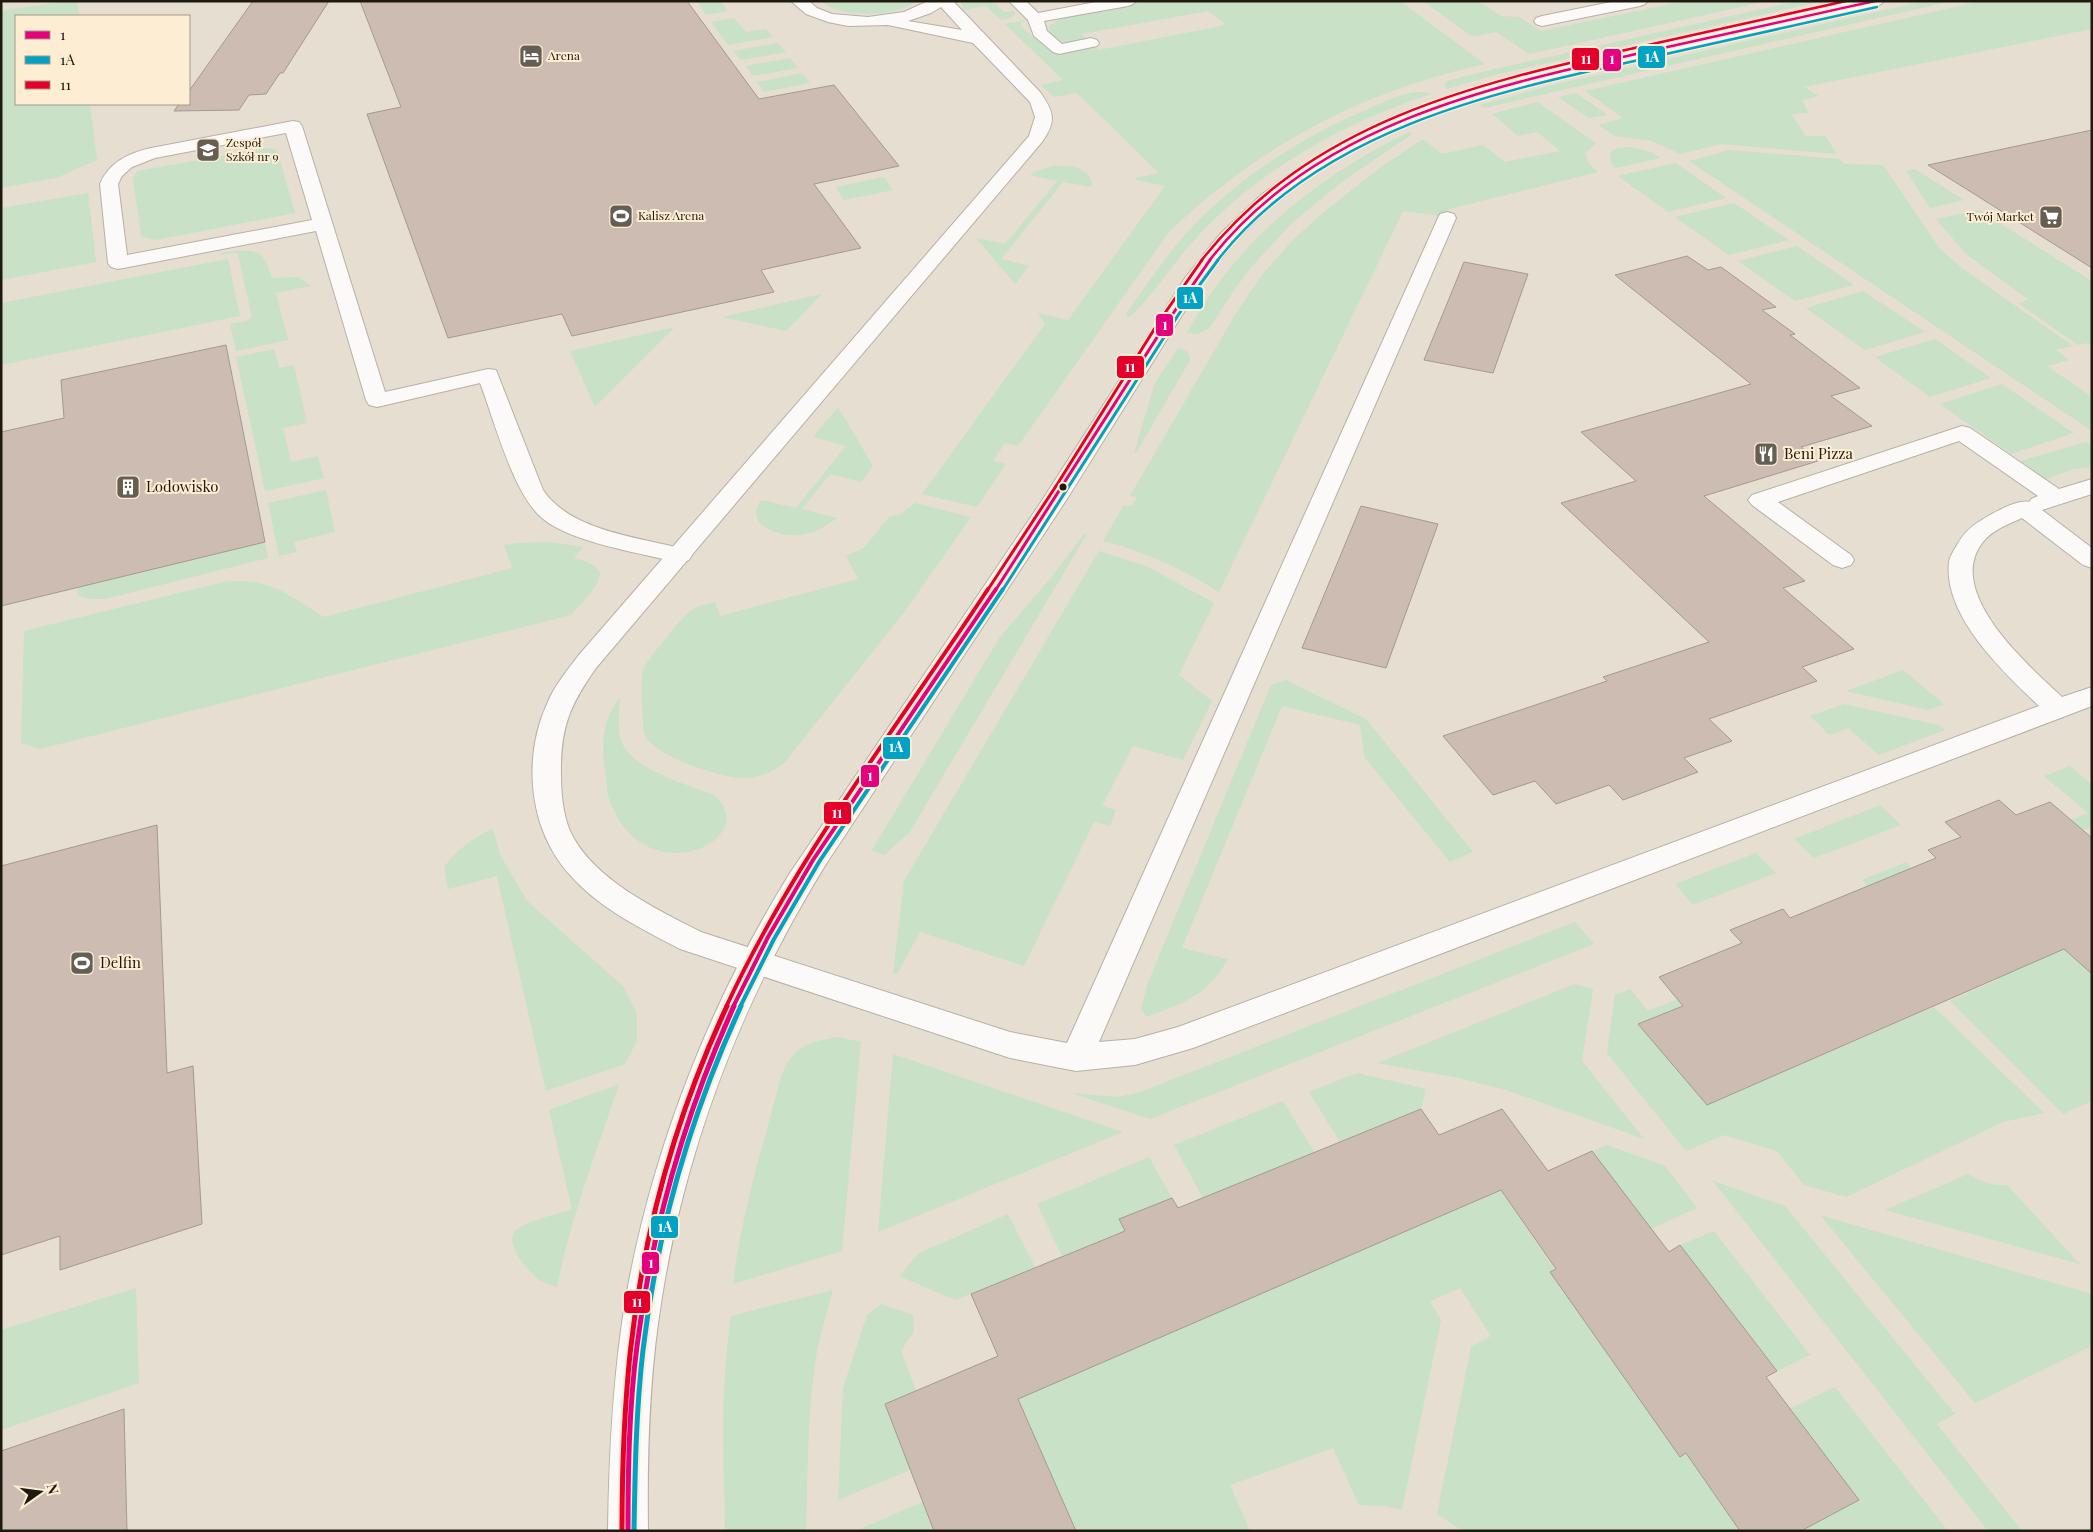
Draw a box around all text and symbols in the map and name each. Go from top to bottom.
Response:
legend [15,15,190,105]
text: 1 [60,24,66,44]
hotel icon: Arena [518,43,544,69]
line badge: 1A [1637,45,1666,69]
place label: Arena [547,47,580,63]
line badge: 11 [1571,47,1600,71]
text: 1A [1645,47,1660,66]
line badge: 1 [1602,48,1622,72]
text: 1A [60,49,76,69]
text: 11 [1581,49,1591,68]
text: 1 [1609,49,1615,68]
text: 11 [60,74,72,94]
place label: Zespół Szkół nr 9 [226,134,279,164]
school or university icon: Zespół Szkół nr 9 [195,137,221,163]
sports icon: Kalisz Arena [608,203,634,229]
supermarket icon: Twój Market [2038,204,2064,230]
place label: Kalisz Arena [638,207,704,223]
place label: Twój Market [1967,208,2035,224]
line badge: 1A [1176,286,1204,310]
text: 1A [1183,288,1198,307]
line badge: 1 [1155,313,1174,337]
text: 1 [1162,315,1168,334]
line badge: 11 [1116,355,1145,379]
text: 11 [1125,357,1135,376]
restaurant icon: Beni Pizza [1753,441,1779,467]
place label: Beni Pizza [1784,443,1853,463]
building icon: Lodowisko [115,474,141,500]
place label: Lodowisko [146,476,219,496]
unlabelled marker [1058,482,1068,492]
line badge: 1A [882,736,911,760]
text: 1A [889,737,904,756]
line badge: 1 [860,764,880,788]
text: 1 [867,766,873,785]
line badge: 11 [823,801,852,825]
text: 11 [832,803,842,822]
sports icon: Delfin [69,950,95,976]
place label: Delfin [100,952,141,972]
line badge: 1A [650,1215,679,1239]
text: 1A [658,1217,673,1236]
line badge: 1 [641,1251,660,1275]
text: 1 [648,1253,654,1272]
line badge: 11 [623,1290,651,1314]
text: 11 [632,1292,642,1311]
north arrow [15,1467,65,1517]
text: N [43,1482,64,1496]

